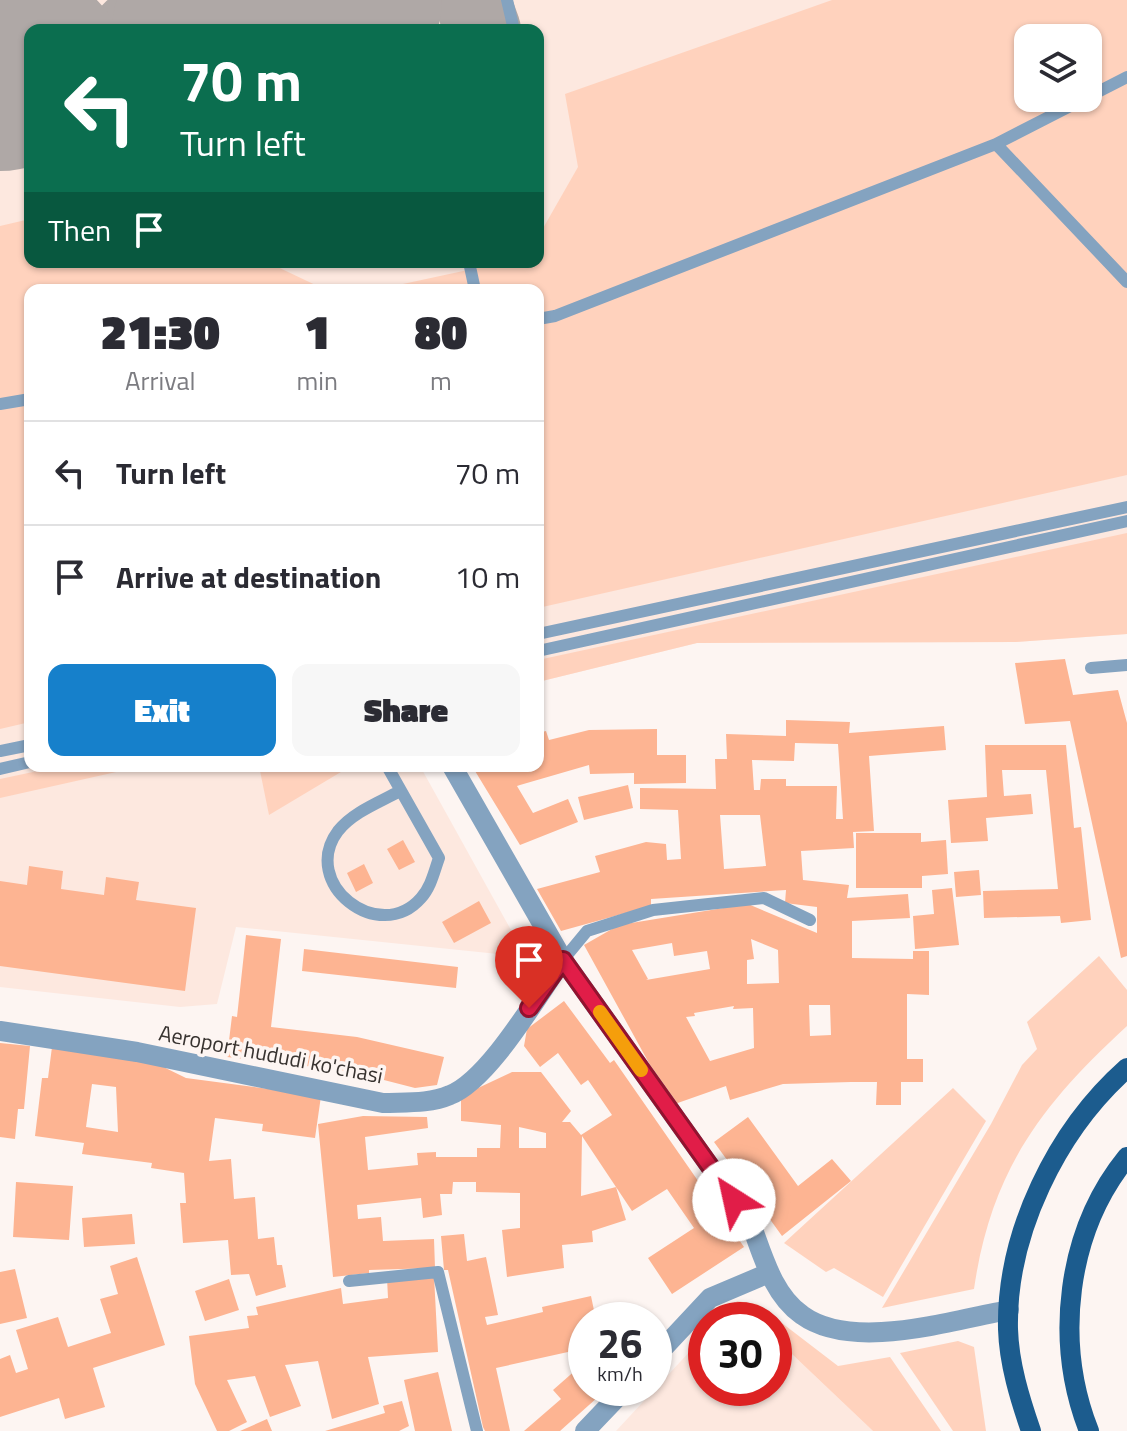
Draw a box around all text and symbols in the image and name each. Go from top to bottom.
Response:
map controls [1014,24,1102,112]
button: layers [1014,24,1102,112]
text: 70 m [180,38,302,123]
icon: left [48,56,152,160]
text: Turn left [180,115,306,170]
text: Then [48,207,111,253]
icon: arrive [127,208,171,252]
text: 21:30 [101,295,220,368]
text: 1 [304,295,331,368]
text: 80 [415,295,467,368]
text: Arrival [125,361,196,400]
text: min [297,361,338,400]
text: m [430,361,452,400]
text: Turn left [116,450,226,496]
text: 70 m [455,450,520,496]
icon: left [48,451,92,495]
text: Arrive at destination [116,554,381,600]
text: 10 m [455,554,520,600]
icon: arrive [48,555,92,599]
button: Exit [48,664,276,756]
button: Share [292,664,520,756]
pin [495,926,563,1008]
icon: arrive [507,938,551,982]
street label: Aeroport hududi ko'chasi [156,1016,386,1092]
position arrow [692,1158,776,1242]
speed limit sign: 30 [688,1302,792,1406]
text: 26 [598,1313,642,1374]
text: km/h [597,1358,643,1389]

